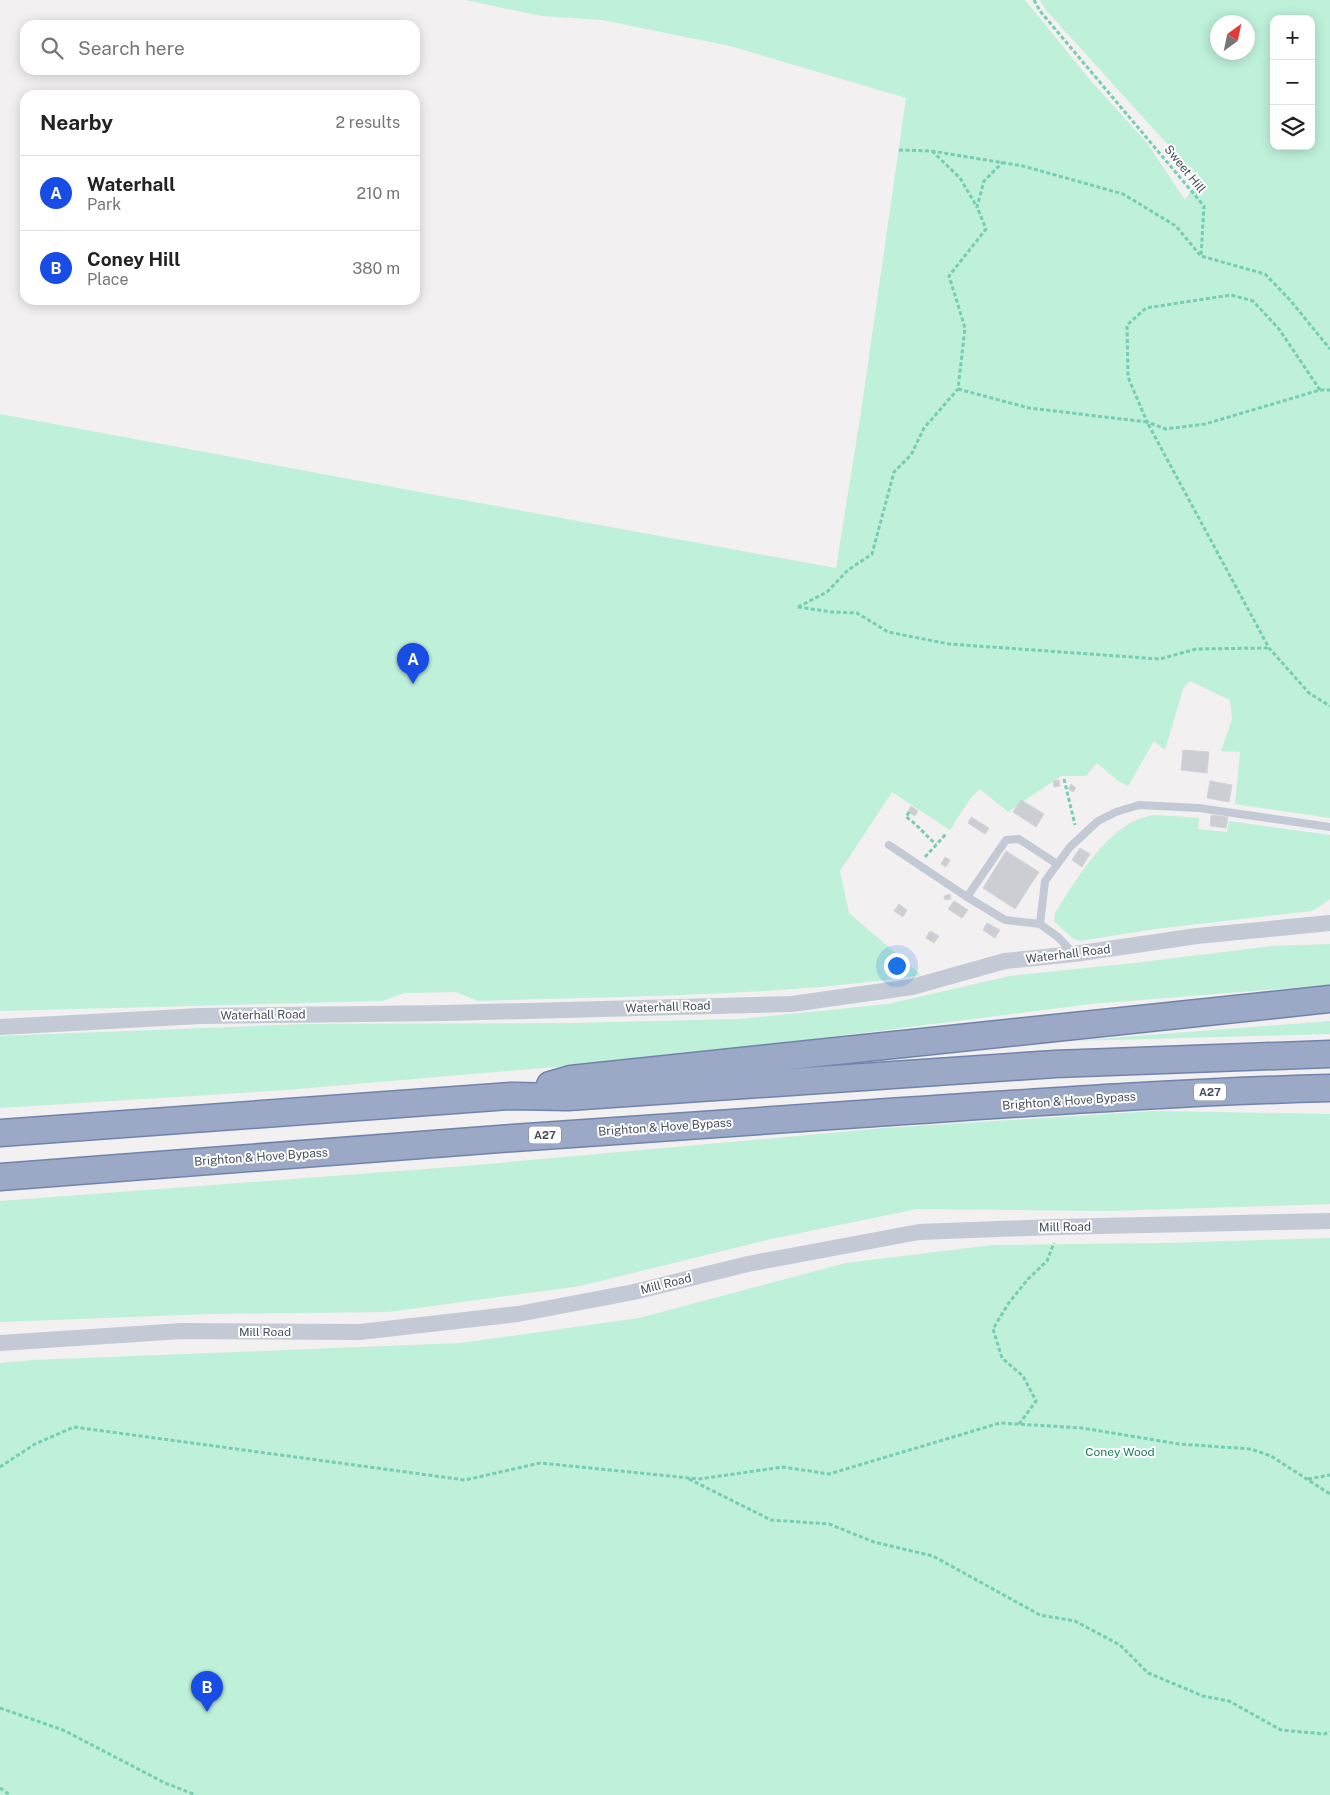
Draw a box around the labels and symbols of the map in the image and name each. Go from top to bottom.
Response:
north arrow [1210,15,1255,60]
street label: Sweet Hill [1161,142,1209,196]
pin: A [397,643,429,684]
street label: Waterhall Road [1025,942,1111,966]
your location [884,953,910,979]
street label: Waterhall Road [625,999,711,1015]
street label: Waterhall Road [220,1007,306,1023]
road number: A27 [1194,1084,1226,1100]
street label: Brighton & Hove Bypass [1002,1089,1136,1113]
street label: Brighton & Hove Bypass [598,1115,732,1139]
road number: A27 [529,1126,561,1144]
street label: Brighton & Hove Bypass [194,1145,328,1169]
street label: Mill Road [1039,1220,1091,1234]
street label: Mill Road [639,1271,693,1297]
street label: Mill Road [239,1325,291,1339]
park label: Coney Wood [1085,1445,1155,1459]
pin: B [191,1671,223,1712]

